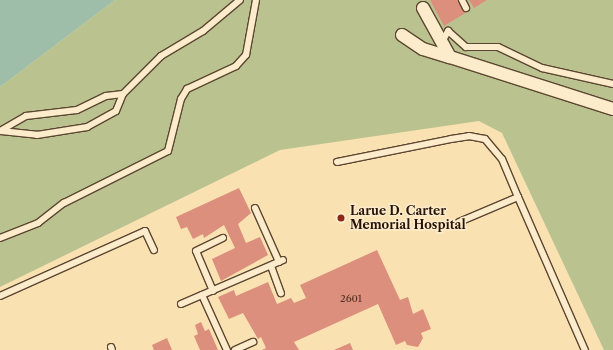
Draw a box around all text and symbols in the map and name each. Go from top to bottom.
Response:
place label: Larue D. Carter Memorial Hospital [350,204,466,232]
marker: Larue D. Carter Memorial Hospital [335,212,347,224]
house number: 2601 [340,293,362,305]

